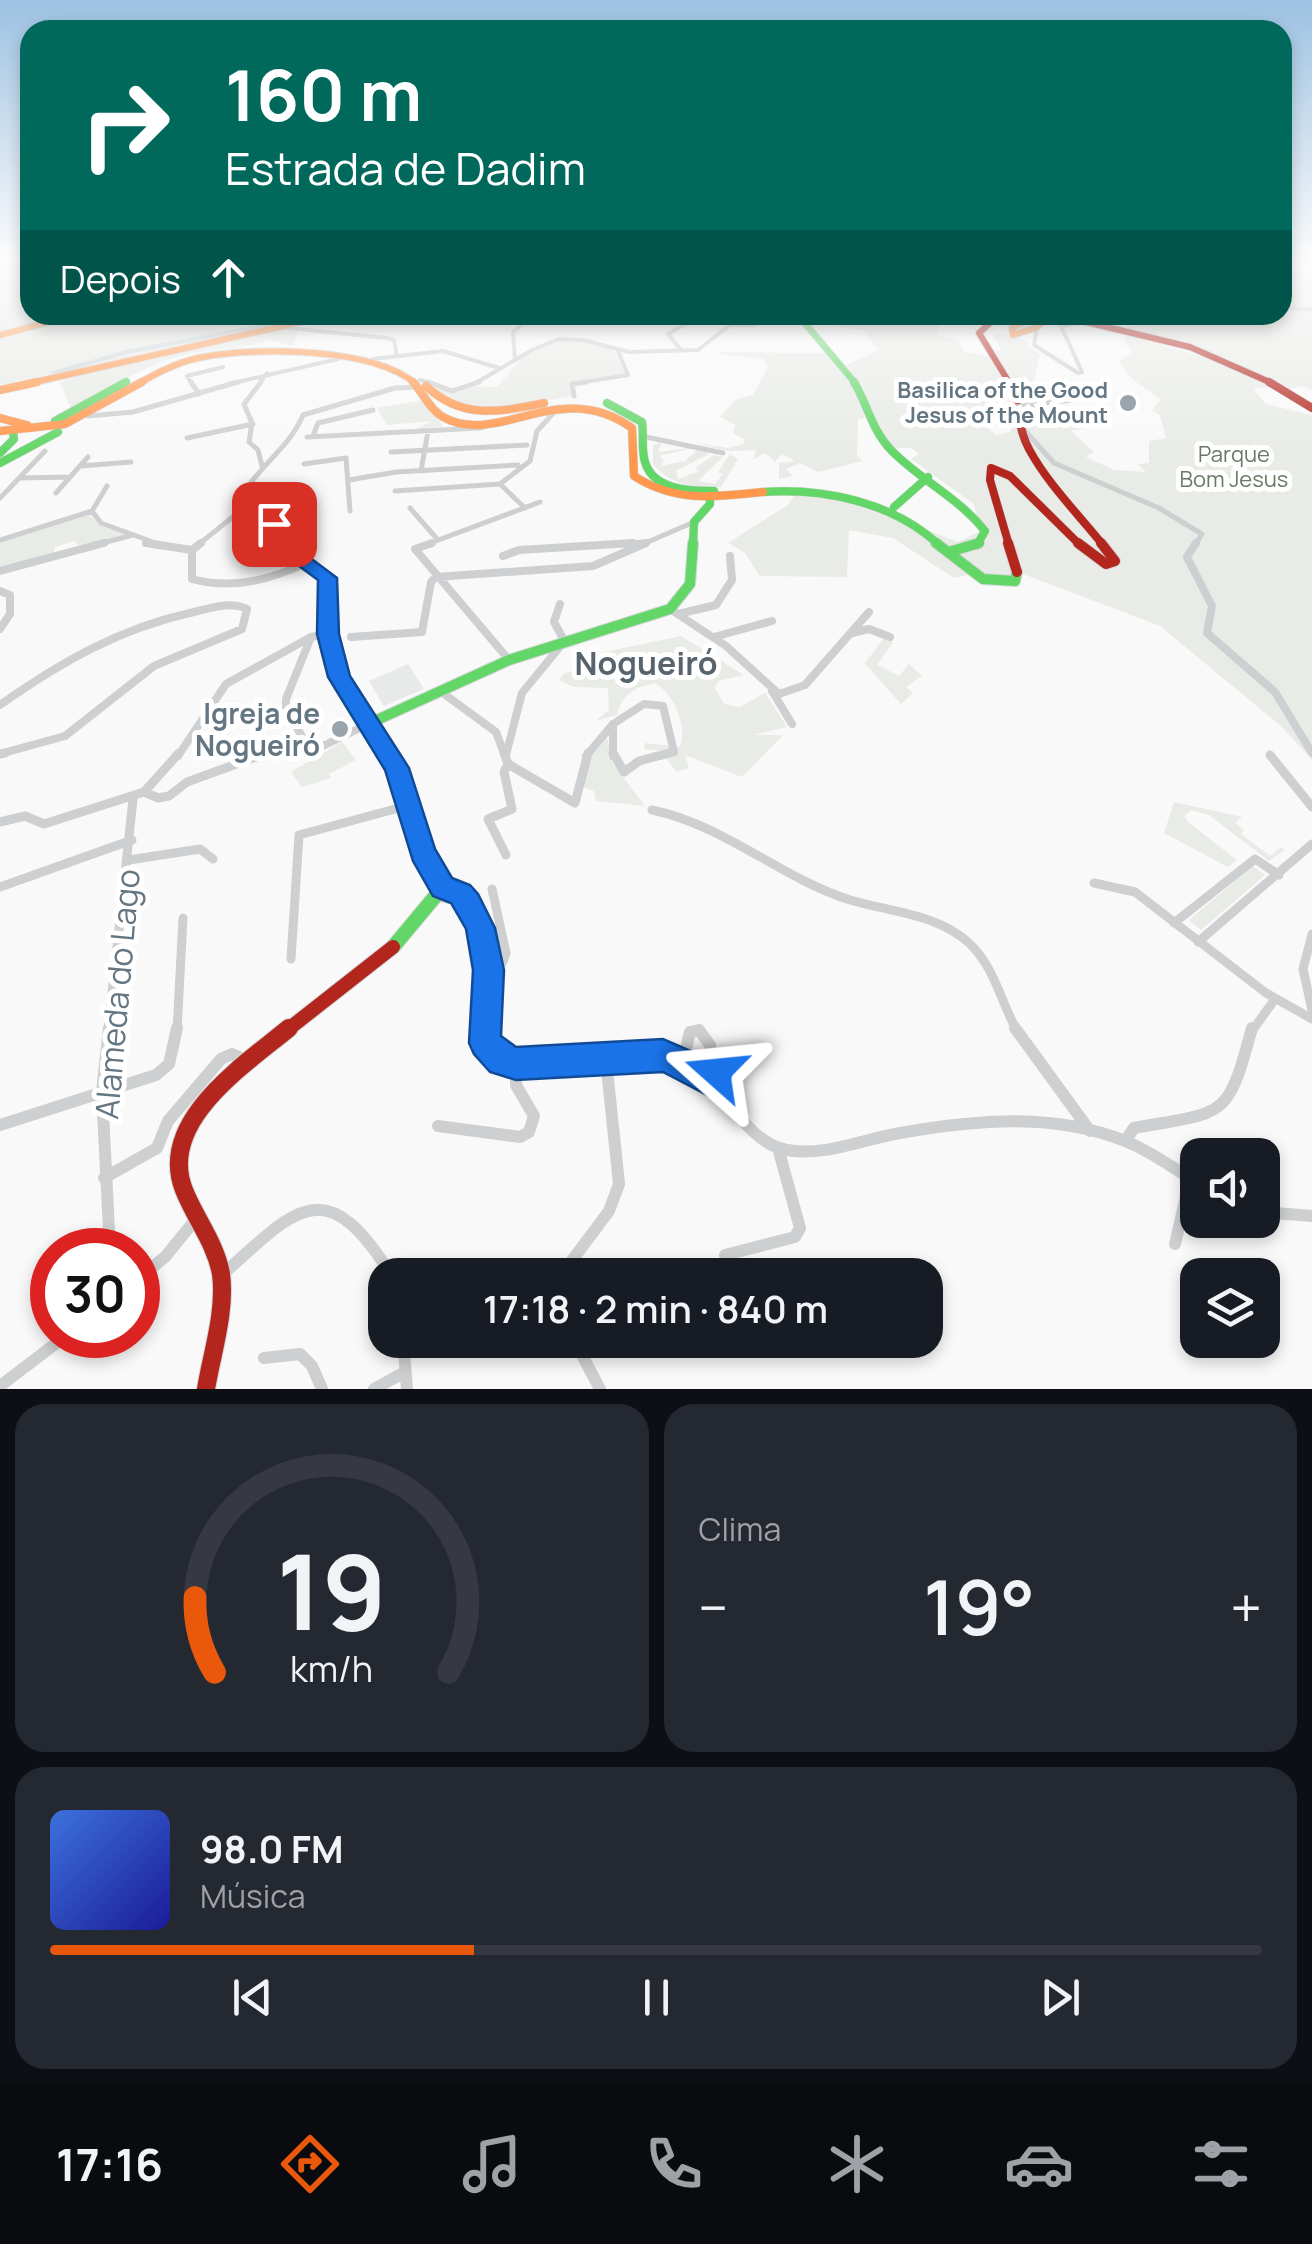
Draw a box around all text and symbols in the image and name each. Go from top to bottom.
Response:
text: 160 m [225,46,422,142]
icon: right [60,60,190,190]
text: Estrada de Dadim [225,137,586,199]
icon: ahead [201,250,256,305]
text: Depois [60,252,181,304]
place label: Basilica of the Good Jesus of the Mount [897,375,1108,430]
marker: Basilica of the Good Jesus of the Mount [1117,392,1139,414]
park label: Parque Bom Jesus [1180,439,1288,494]
pin [232,482,317,567]
icon: arrive [247,497,302,552]
district label: Nogueiró [575,641,717,685]
place label: Igreja de Nogueiró [195,694,320,764]
marker: Igreja de Nogueiró [329,718,351,740]
street label: Alameda do Lago [84,867,150,1121]
position arrow [664,1020,768,1124]
map controls [1180,1138,1280,1358]
button: sound [1180,1138,1280,1238]
speed limit sign: 30 [30,1228,160,1358]
button: layers [1180,1258,1280,1358]
text: 17:18 · 2 min · 840 m [483,1282,828,1334]
text: Clima [699,1507,781,1551]
text: 19 [277,1519,387,1661]
text: 19° [923,1555,1035,1658]
text: − [699,1569,728,1645]
text: + [1230,1569,1262,1645]
text: km/h [290,1644,373,1693]
text: 98.0 FM [200,1822,343,1874]
text: Música [200,1874,306,1918]
icon: previous [225,1970,280,2025]
icon: pause [629,1970,684,2025]
icon: next [1033,1970,1088,2025]
icon: directions [275,2129,345,2199]
icon: music [457,2129,527,2199]
icon: phone [639,2129,709,2199]
icon: climate [822,2129,892,2199]
icon: car [1004,2129,1074,2199]
icon: filters [1186,2129,1256,2199]
text: 17:16 [56,2133,163,2195]

